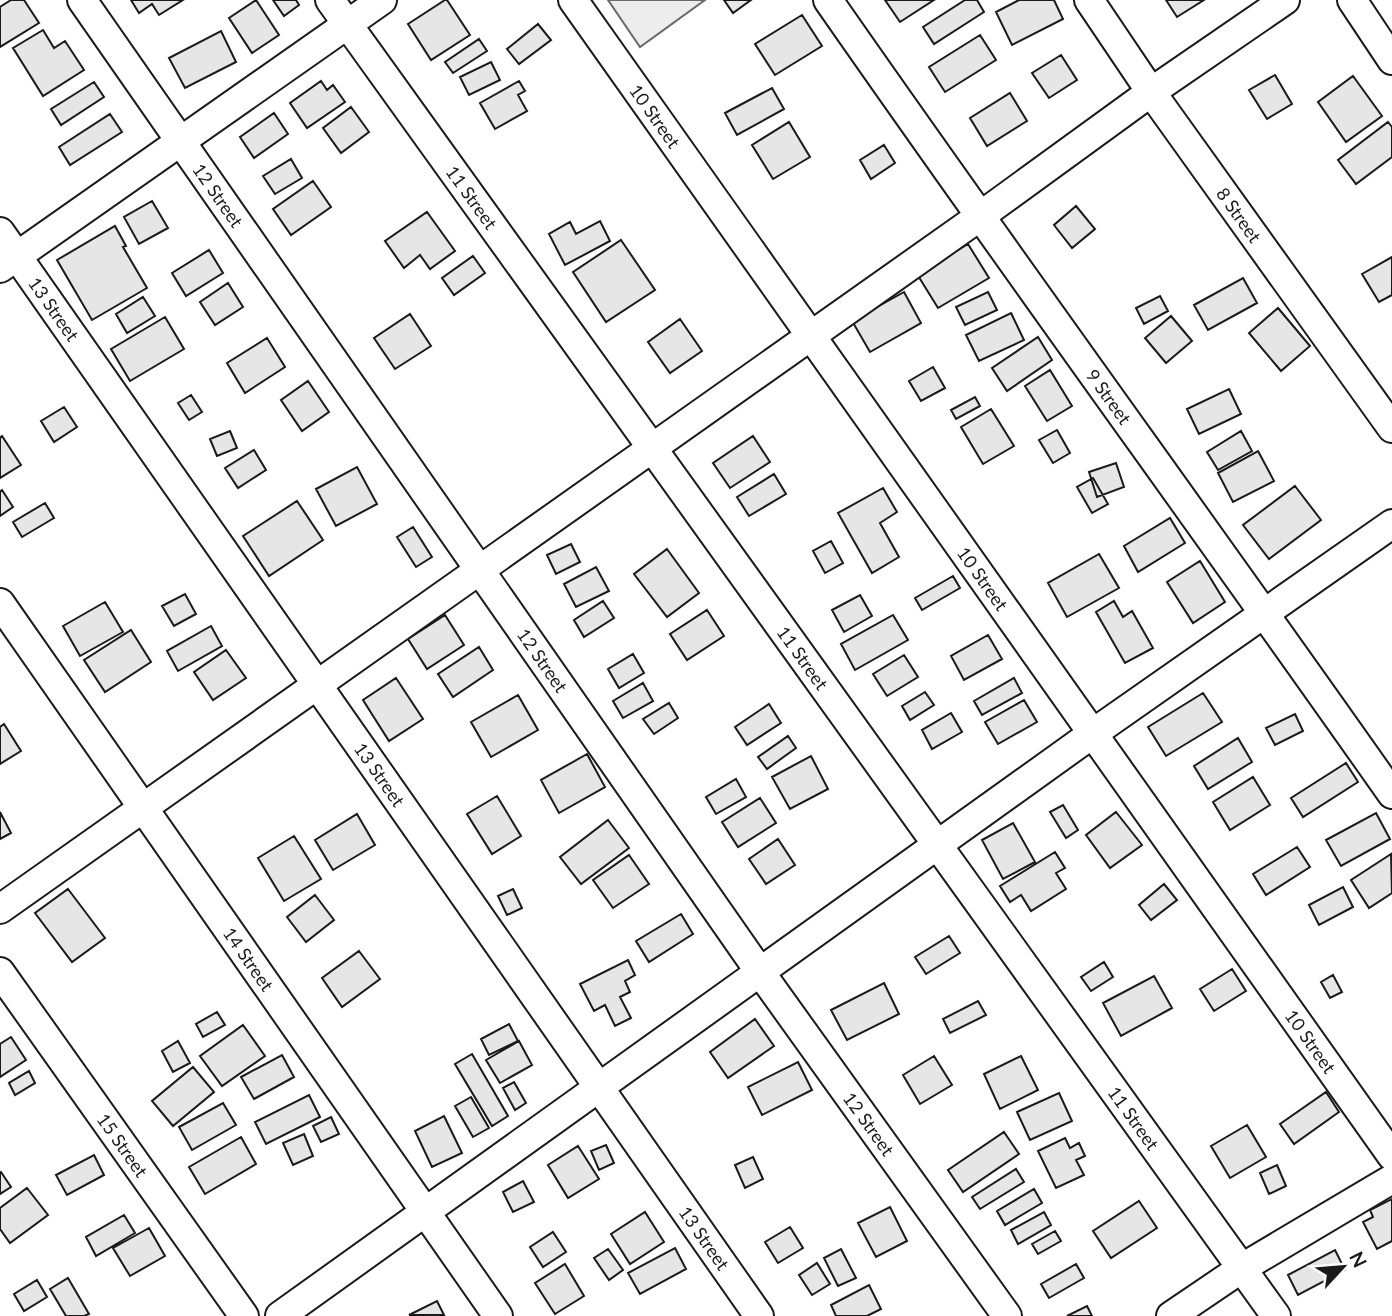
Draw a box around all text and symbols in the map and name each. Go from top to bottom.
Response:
street label: 10 Street [625,80,685,152]
street label: 12 Street [188,159,248,232]
street label: 11 Street [442,161,502,234]
street label: 8 Street [1212,183,1267,247]
street label: 13 Street [24,273,84,346]
street label: 9 Street [1082,365,1136,429]
street label: 10 Street [953,542,1013,615]
street label: 11 Street [773,622,833,694]
street label: 12 Street [513,624,573,697]
street label: 13 Street [350,738,410,811]
street label: 14 Street [219,923,279,995]
street label: 10 Street [1281,1005,1341,1078]
street label: 11 Street [1104,1082,1164,1155]
street label: 12 Street [839,1088,900,1160]
street label: 15 Street [93,1109,153,1181]
street label: 13 Street [674,1202,735,1275]
north arrow [1308,1232,1378,1302]
text: N [1345,1248,1372,1271]

